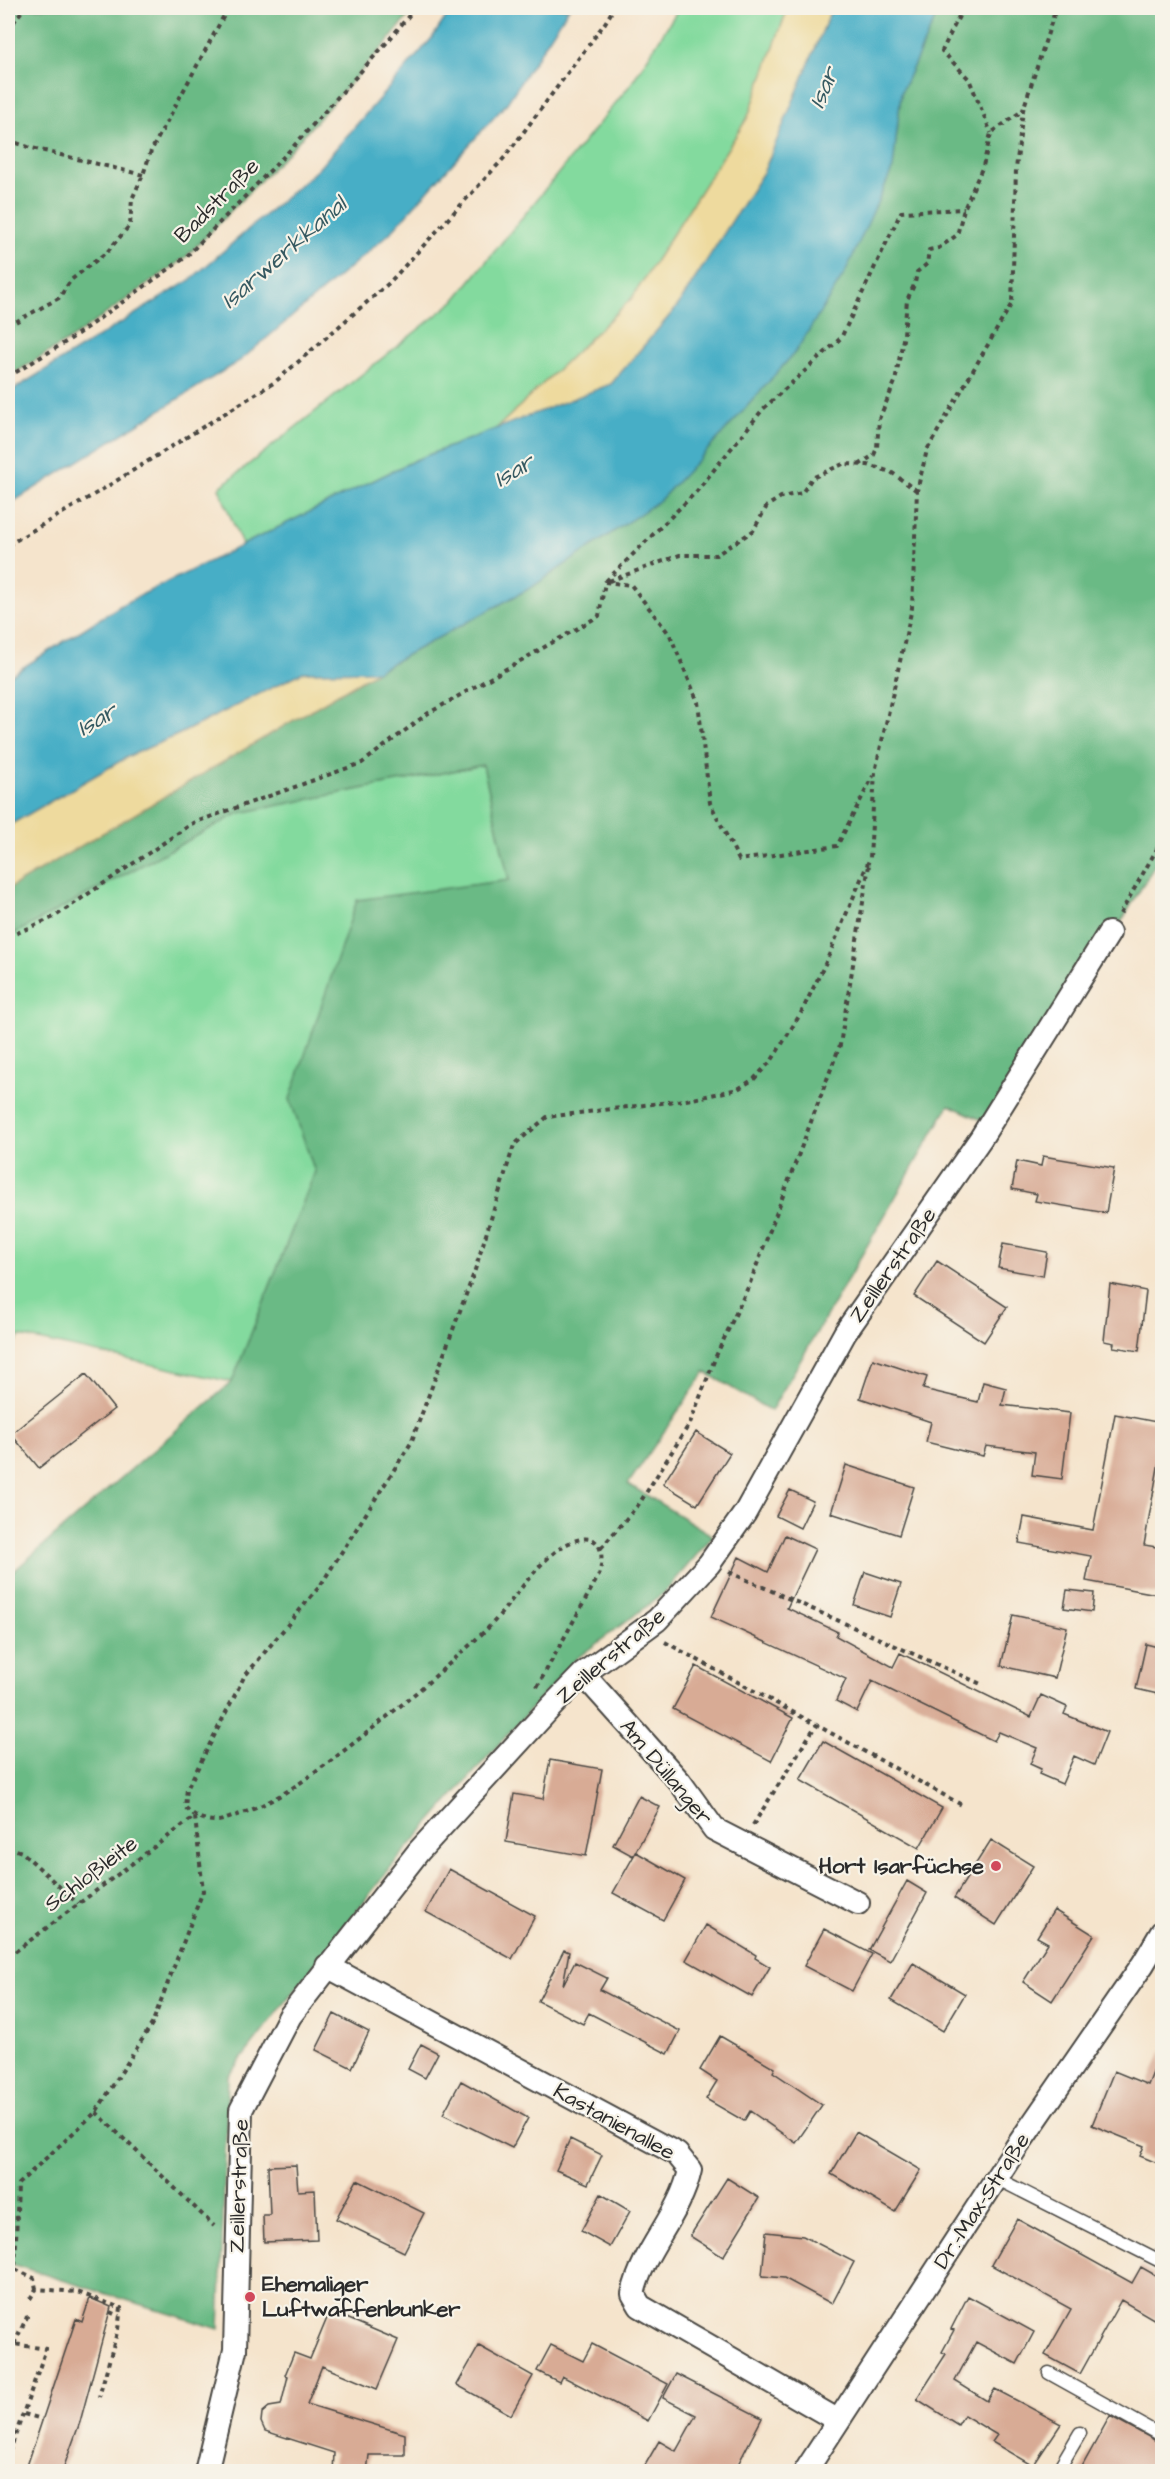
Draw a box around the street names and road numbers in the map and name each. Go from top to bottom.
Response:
street label: Badstraße [168,151,267,250]
street label: Zeillerstraße [842,1201,944,1329]
street label: Zeillerstraße [550,1601,672,1711]
street label: Am Düllanger [612,1712,720,1832]
street label: Schloßleite [38,1828,144,1919]
street label: Kastanienallee [548,2076,681,2168]
street label: Zeillerstraße [221,2118,257,2254]
street label: Dr.-Max-Straße [926,2127,1038,2275]

